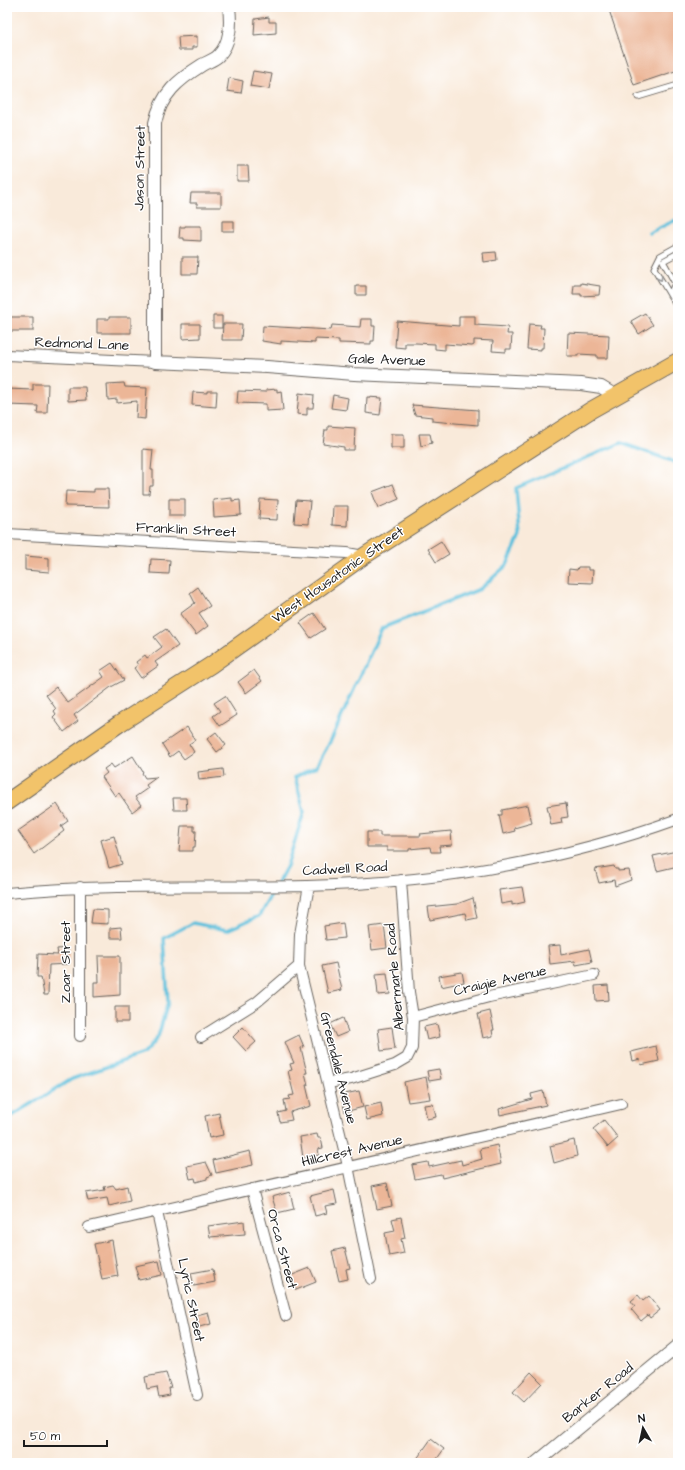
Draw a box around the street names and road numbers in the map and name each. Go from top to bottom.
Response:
street label: Jason Street [129,125,151,211]
street label: Redmond Lane [34,332,130,356]
street label: Gale Avenue [348,349,427,371]
street label: Franklin Street [135,517,237,543]
street label: West Housatonic Street [268,522,408,628]
street label: Cadwell Road [302,857,388,881]
street label: Zoar Street [56,920,76,1003]
street label: Albermarle Road [380,923,410,1031]
street label: Craigie Avenue [452,960,549,1001]
street label: Greendale Avenue [314,1010,362,1126]
street label: Hillcrest Avenue [300,1130,405,1172]
street label: Orca Street [262,1207,302,1291]
street label: Lyric Street [172,1256,210,1344]
street label: Barker Road [558,1358,638,1428]

